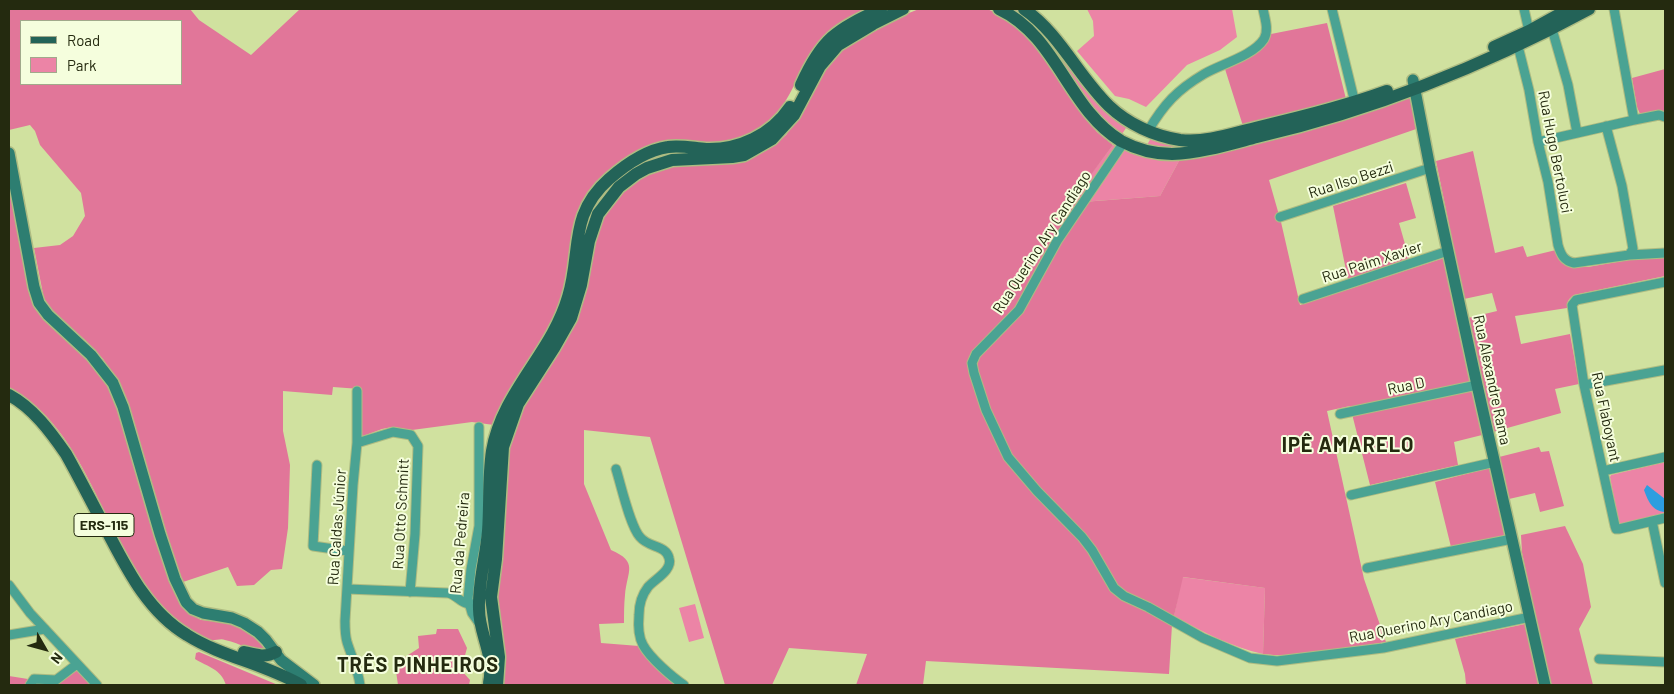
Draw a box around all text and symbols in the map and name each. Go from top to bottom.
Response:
legend [20,20,182,85]
text: Road [67,31,100,49]
text: Park [67,56,96,74]
street label: Rua Hugo Bertoluci [1534,89,1576,215]
street label: Rua Ilso Bezzi [1306,158,1396,202]
street label: Rua Querino Ary Candiago [989,167,1095,317]
street label: Rua Paim Xavier [1320,237,1424,287]
street label: Rua Alexandre Rama [1469,313,1515,447]
street label: Rua Flaboyant [1588,370,1624,464]
street label: Rua D [1386,373,1426,399]
district label: IPÊ AMARELO [1280,433,1416,457]
street label: Rua Otto Schmitt [389,458,413,570]
street label: Rua Caldas Júnior [324,468,350,586]
street label: Rua da Pedreira [447,491,473,595]
road number: ERS-115 [74,514,134,536]
street label: Rua Querino Ary Candiago [1348,597,1514,647]
north arrow [20,624,70,674]
text: N [48,650,67,667]
district label: TRÊS PINHEIROS [335,653,501,677]

